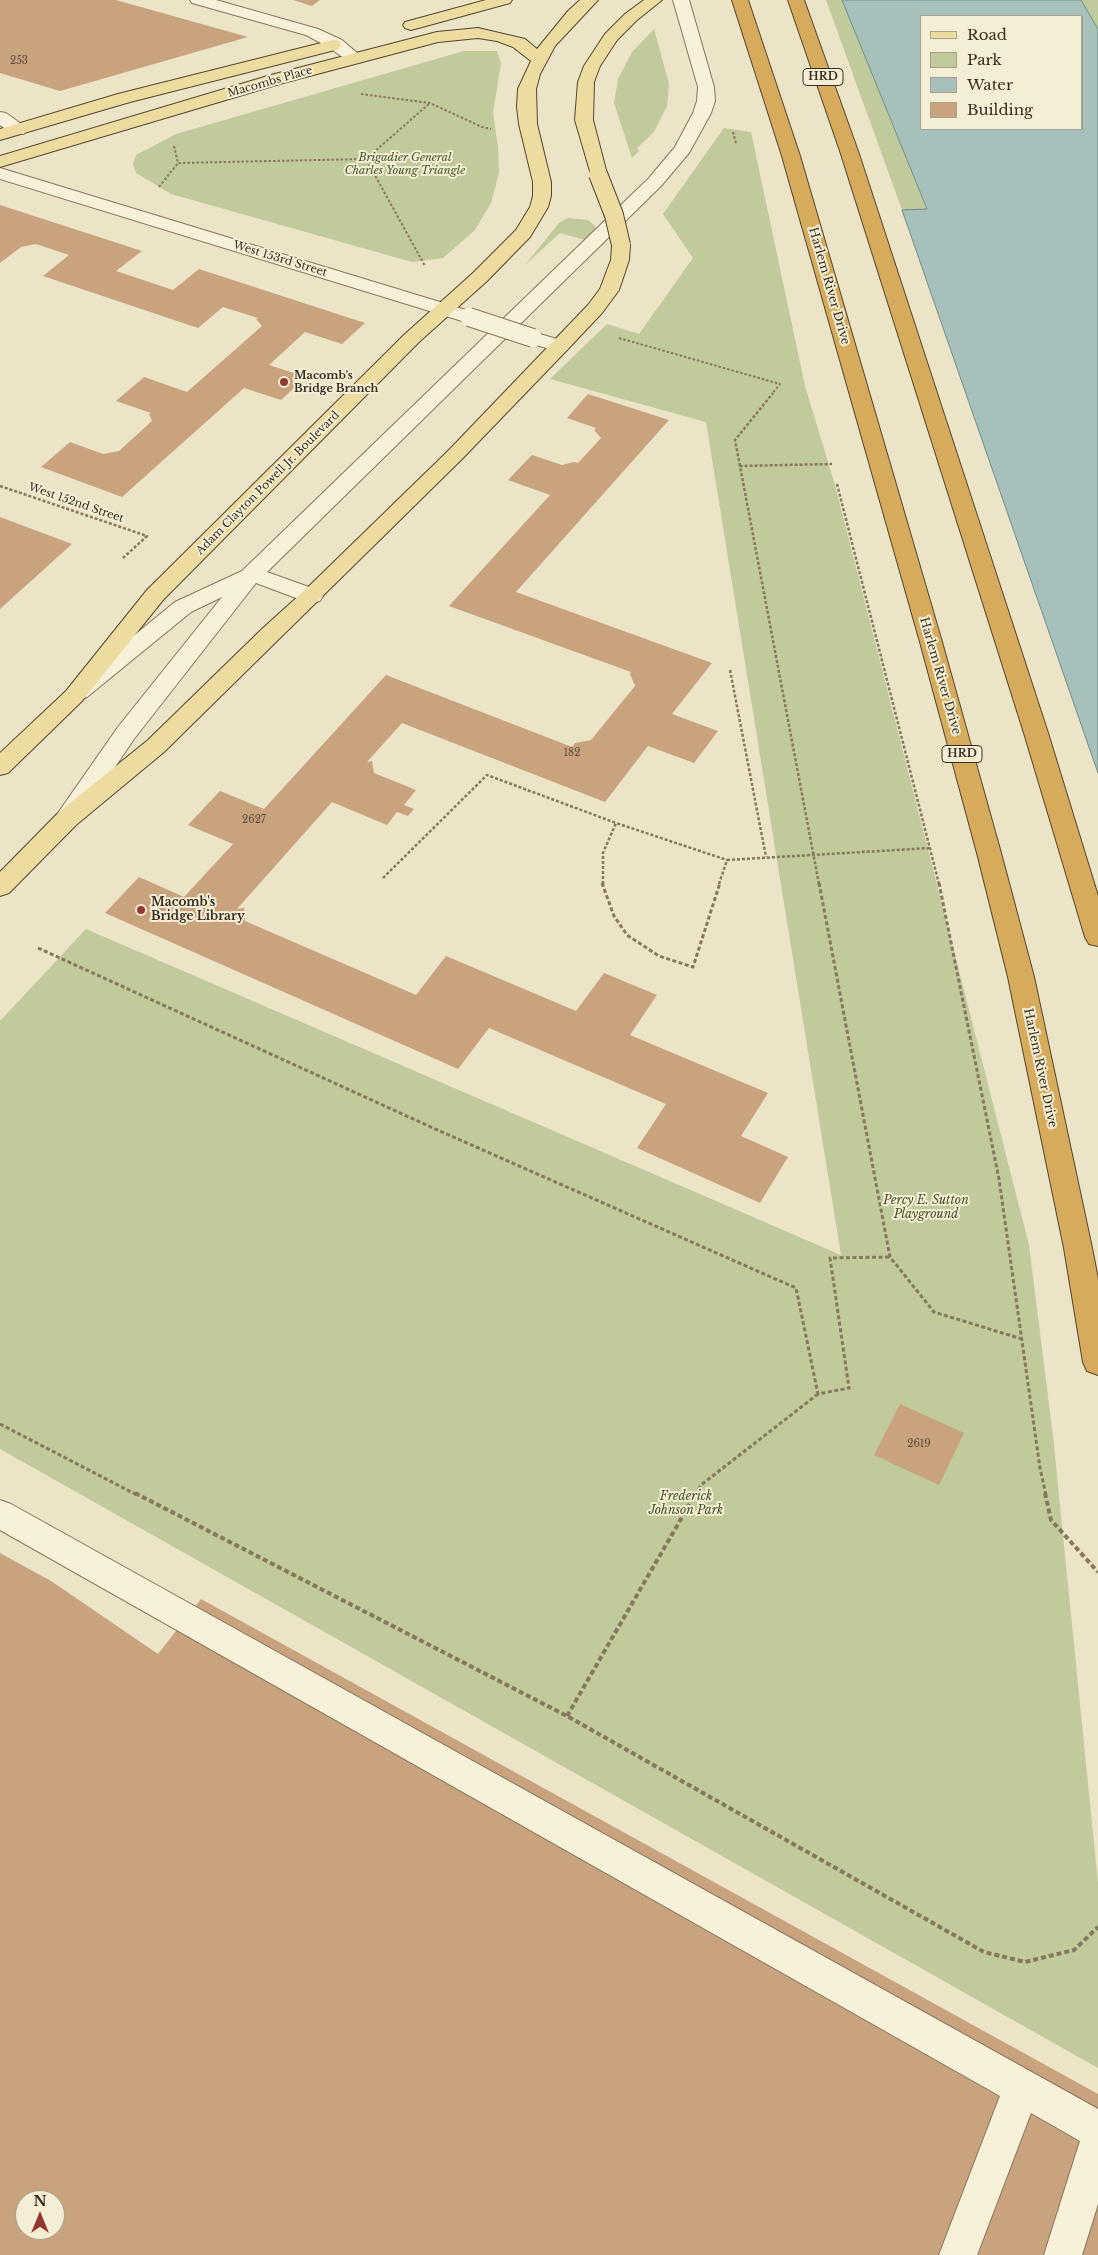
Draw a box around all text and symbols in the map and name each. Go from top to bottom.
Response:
legend [920,15,1083,130]
text: Road [967,25,1007,44]
text: Park [967,50,1002,69]
house number: 253 [10,55,28,67]
street label: Macombs Place [226,64,314,100]
road number: HRD [803,68,843,86]
text: Water [967,75,1013,94]
text: Building [967,100,1033,119]
park label: Brigadier General Charles Young Triangle [345,151,465,177]
street label: Harlem River Drive [805,226,853,346]
street label: West 153rd Street [231,238,329,280]
place label: Macomb's Bridge Branch [294,369,378,395]
marker: Macomb's Bridge Branch [278,376,290,388]
street label: Adam Clayton Powell Jr. Boulevard [194,409,342,557]
street label: West 152nd Street [27,481,125,525]
street label: Harlem River Drive [916,616,964,736]
road number: HRD [942,746,982,762]
house number: 182 [564,747,580,759]
house number: 2627 [242,814,266,826]
place label: Macomb's Bridge Library [151,896,245,924]
marker: Macomb's Bridge Library [135,904,147,916]
street label: Harlem River Drive [1020,1007,1060,1129]
park label: Percy E. Sutton Playground [883,1194,969,1222]
house number: 2619 [907,1438,931,1450]
park label: Frederick Johnson Park [649,1490,723,1518]
north arrow [15,2190,65,2240]
text: N [33,2192,47,2210]

